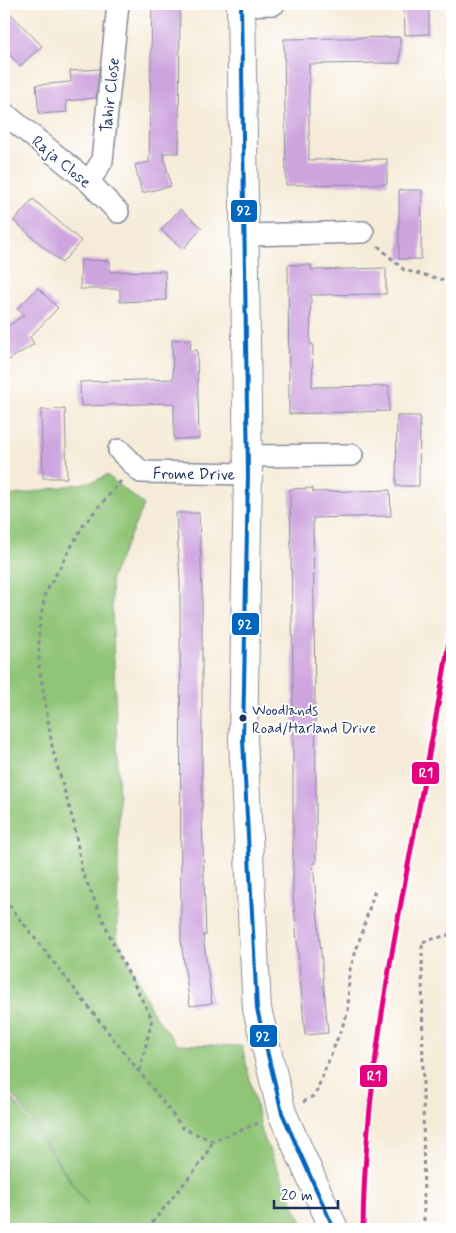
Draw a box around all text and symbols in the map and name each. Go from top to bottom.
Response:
street label: Tahir Close [96,57,125,134]
street label: Raja Close [27,131,95,193]
line badge: 92 [230,199,258,223]
text: 92 [237,202,251,220]
street label: Frome Drive [153,463,236,486]
line badge: 92 [231,612,260,636]
text: 92 [238,616,252,634]
place label: Woodlands Road/Harland Drive [252,701,376,739]
marker: Woodlands Road/Harland Drive [238,713,248,723]
line badge: R1 [411,761,440,785]
text: R1 [419,764,433,782]
line badge: 92 [249,1024,278,1048]
text: 92 [256,1028,270,1046]
line badge: R1 [359,1064,388,1088]
text: R1 [367,1067,381,1085]
scale bar [274,1178,337,1210]
text: 20 m [281,1186,313,1206]

